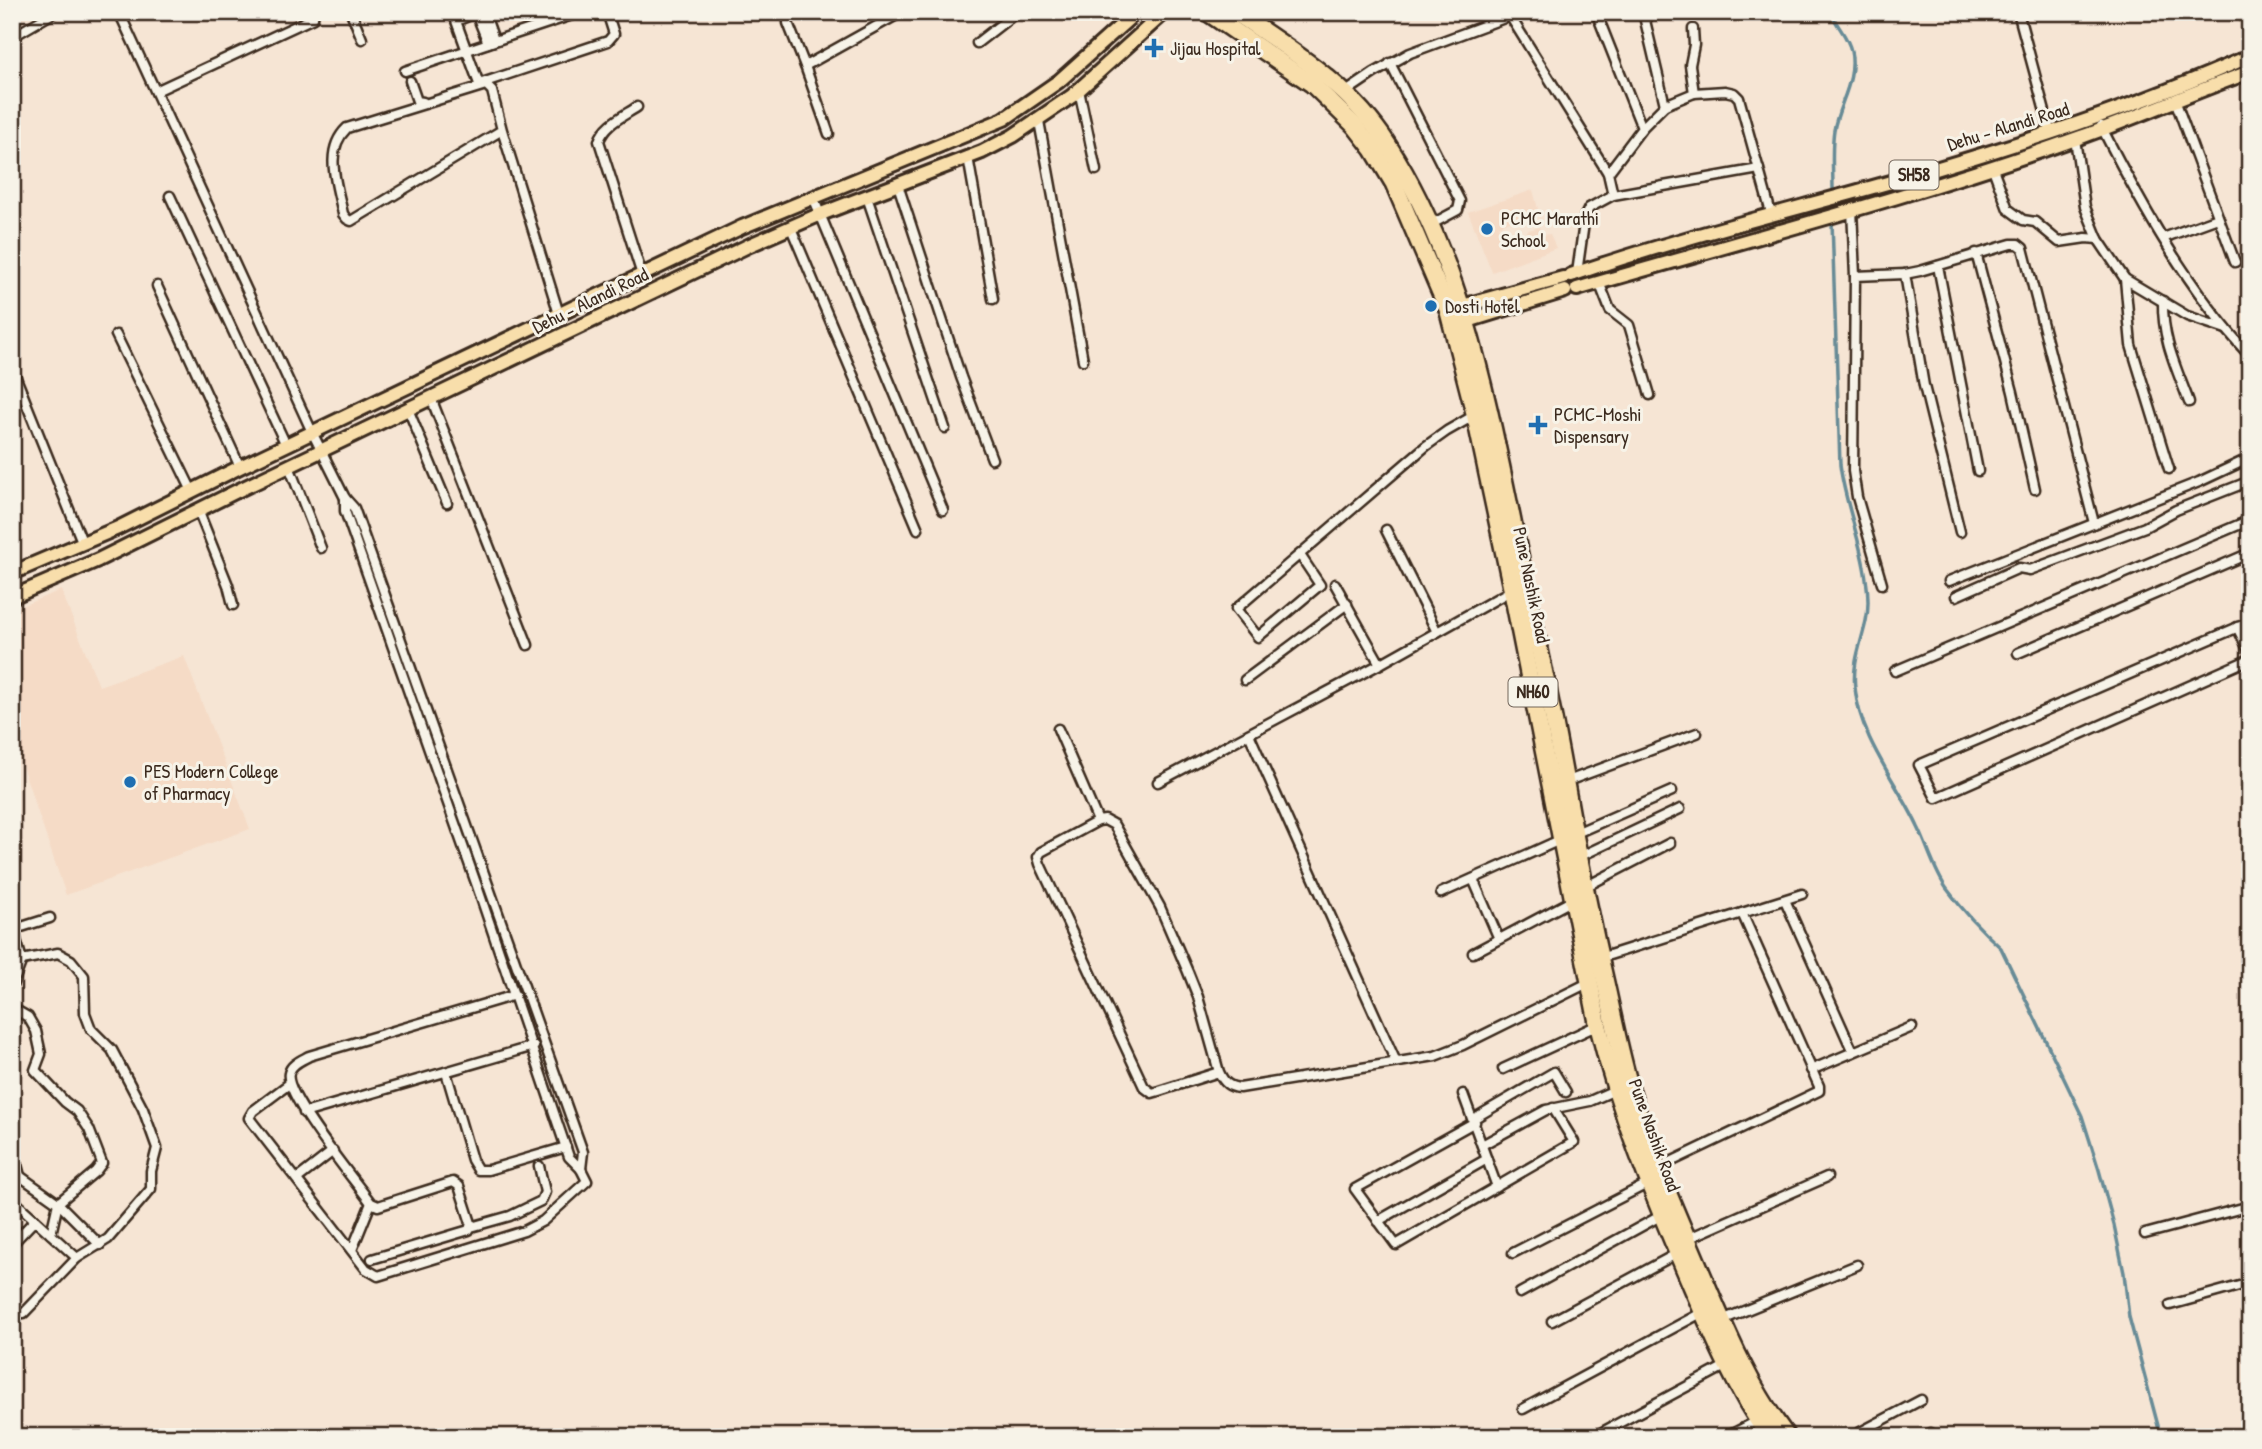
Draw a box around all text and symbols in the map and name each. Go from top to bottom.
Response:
place label: Jijau Hospital [1170,35,1261,61]
marker: Jijau Hospital [1144,38,1164,58]
street label: Dehu - Alandi Road [1944,95,2073,157]
road number: SH58 [1890,160,1938,190]
place label: PCMC Marathi School [1501,205,1599,253]
marker: PCMC Marathi School [1479,221,1495,237]
street label: Dehu - Alandi Road [528,260,653,339]
place label: Dosti Hotel [1445,293,1521,319]
marker: Dosti Hotel [1423,298,1439,314]
place label: PCMC-Moshi Dispensary [1554,401,1641,449]
marker: PCMC-Moshi Dispensary [1528,415,1548,435]
street label: Pune Nashik Road [1507,525,1557,646]
road number: NH60 [1508,678,1558,706]
place label: PES Modern College of Pharmacy [144,758,279,806]
marker: PES Modern College of Pharmacy [122,774,138,790]
street label: Pune Nashik Road [1623,1075,1688,1195]

